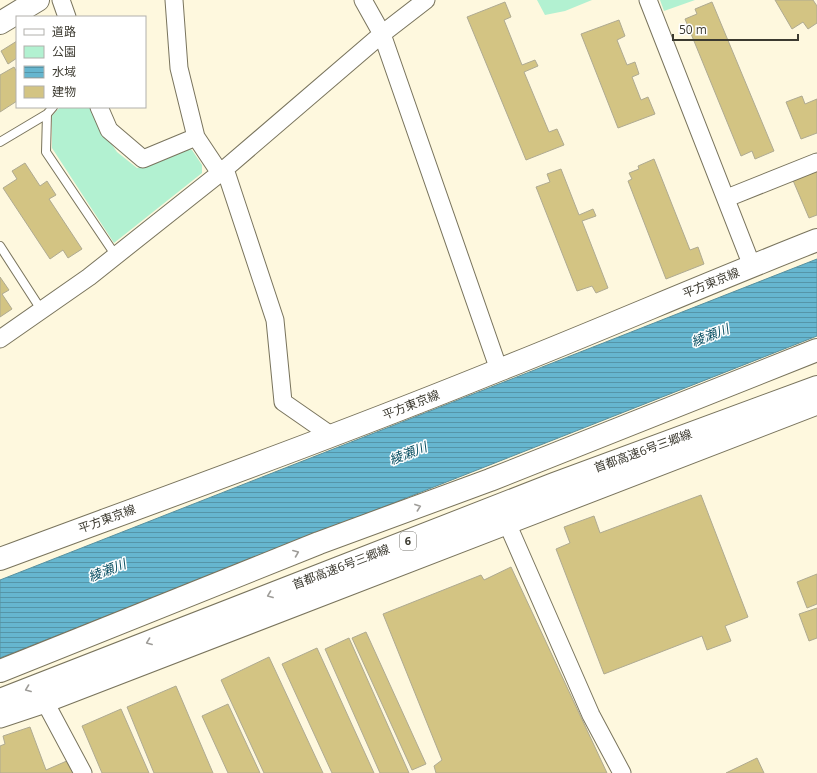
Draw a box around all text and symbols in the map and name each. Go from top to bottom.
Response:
legend [16,16,146,108]
scale bar [673,16,798,42]
text: 50 m [679,21,707,38]
text: 道路 [52,23,76,40]
text: 公園 [52,43,76,60]
text: 水域 [52,63,76,80]
text: 建物 [52,83,76,100]
street label: 平方東京線 [680,263,742,302]
water label: 綾瀬川 [689,319,733,350]
street label: 平方東京線 [380,386,442,423]
street label: 首都高速6号三郷線 [592,425,694,476]
water label: 綾瀬川 [387,437,431,468]
street label: 平方東京線 [76,500,138,537]
one-way arrow [414,503,421,511]
road number: 6 [400,532,416,550]
street label: 首都高速6号三郷線 [290,540,392,593]
one-way arrow [293,549,300,557]
water label: 綾瀬川 [86,554,130,585]
one-way arrow [267,590,274,598]
one-way arrow [146,637,154,645]
one-way arrow [25,685,32,693]

